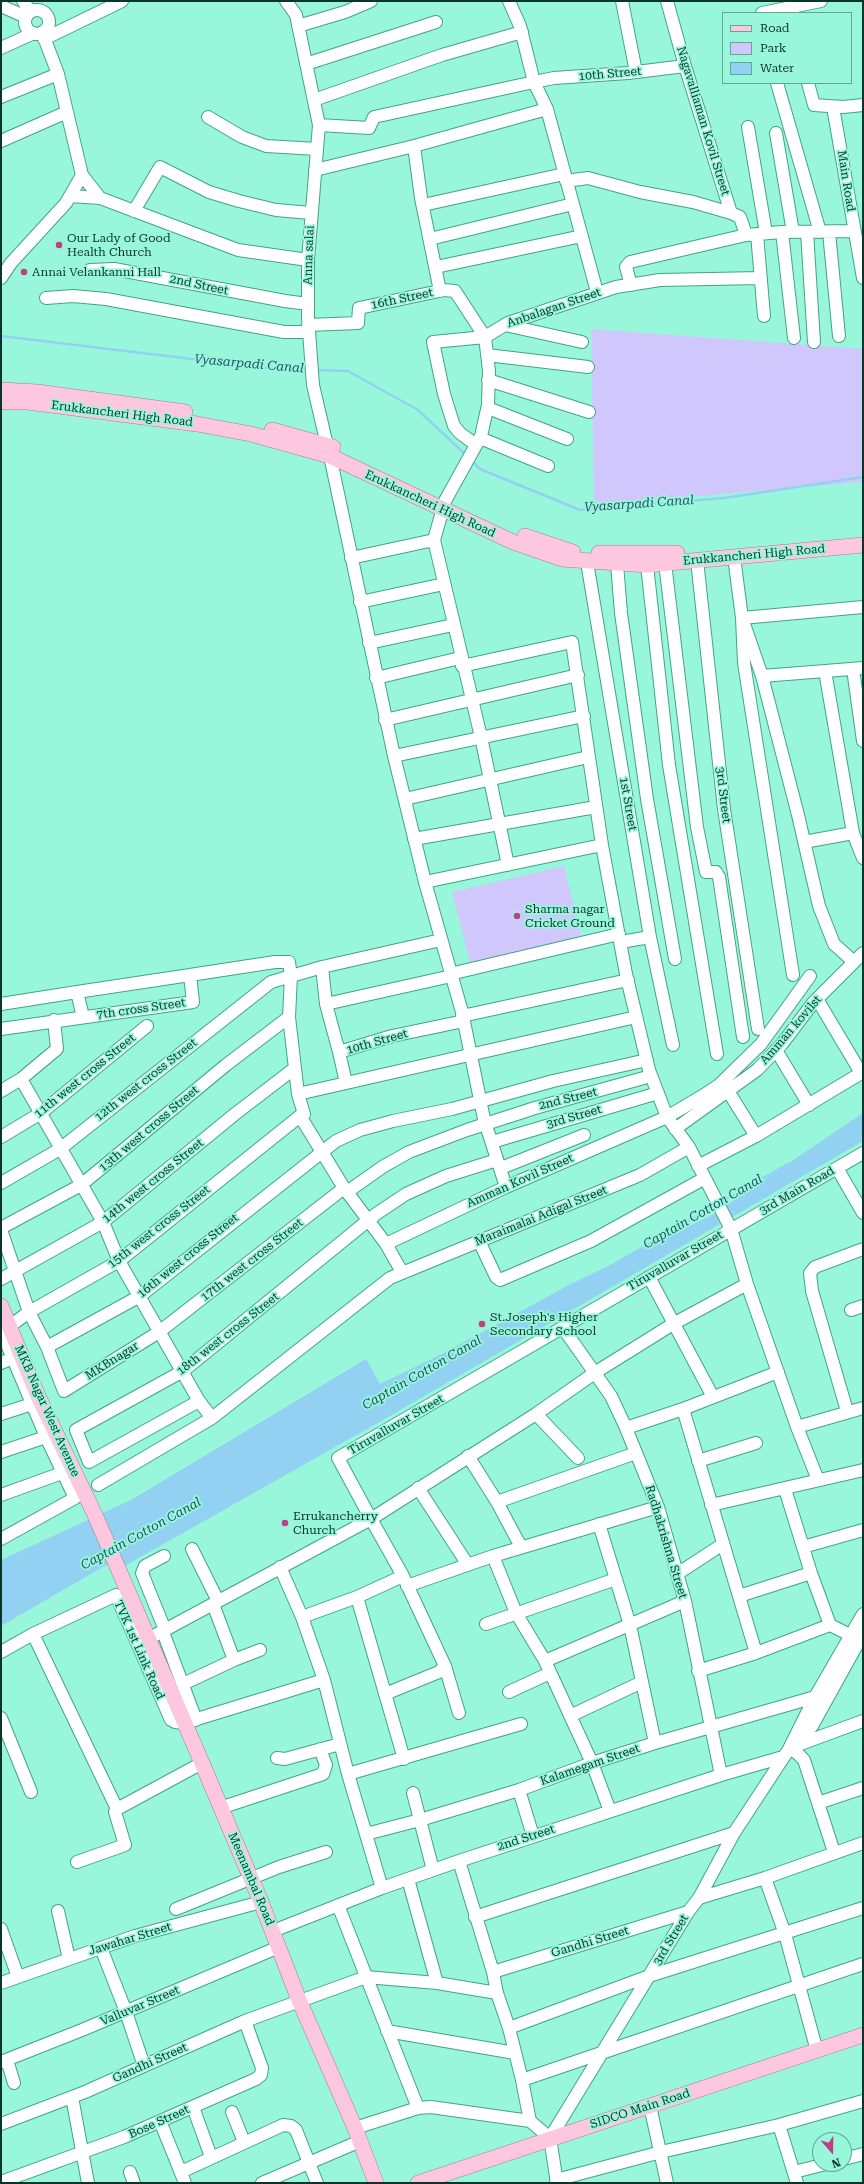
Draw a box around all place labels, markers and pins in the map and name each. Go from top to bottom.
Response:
place label: Our Lady of Good Health Church [67,231,171,259]
marker: Our Lady of Good Health Church [54,240,64,250]
place label: Annai Velankanni Hall [32,265,161,279]
marker: Annai Velankanni Hall [19,267,29,277]
place label: Sharma nagar Cricket Ground [525,902,615,930]
marker: Sharma nagar Cricket Ground [512,911,522,921]
place label: St.Joseph's Higher Secondary School [490,1310,598,1338]
marker: St.Joseph's Higher Secondary School [477,1319,487,1329]
place label: Errukancherry Church [293,1509,378,1537]
marker: Errukancherry Church [280,1518,290,1528]

